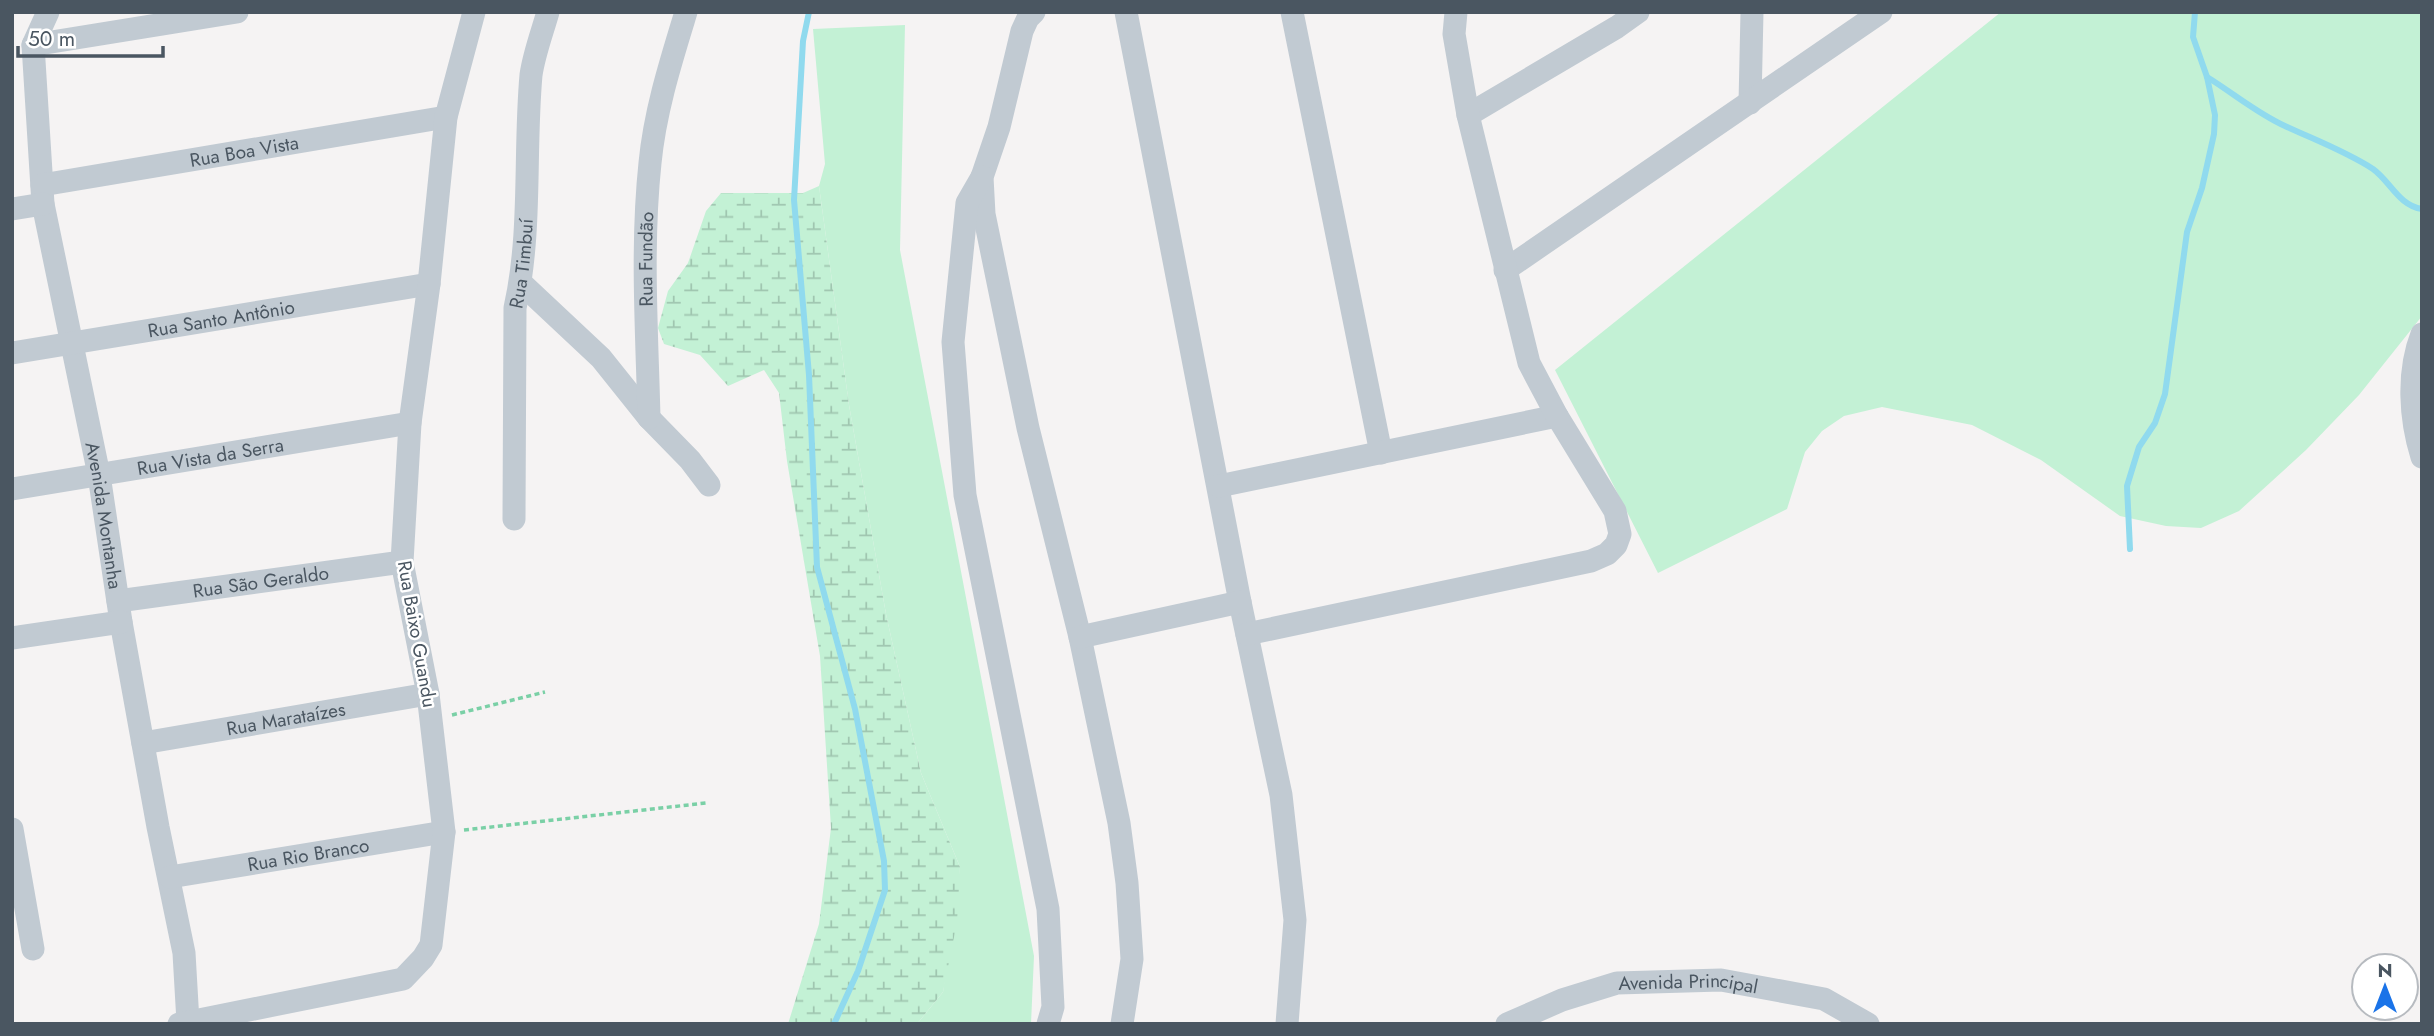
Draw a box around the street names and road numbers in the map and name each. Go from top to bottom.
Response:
street label: Rua Boa Vista [188,129,301,173]
street label: Rua Fundão [632,211,660,307]
street label: Rua Timbuí [502,217,539,311]
street label: Rua Santo Antônio [146,293,297,344]
street label: Rua Vista da Serra [135,431,286,482]
street label: Avenida Montanha [79,439,129,591]
street label: Rua São Geraldo [191,559,330,604]
street label: Rua Baixo Guandu [391,559,443,709]
street label: Rua Marataízes [224,695,348,742]
street label: Rua Rio Branco [245,831,371,878]
street label: Avenida Principal [1618,967,1760,1000]

